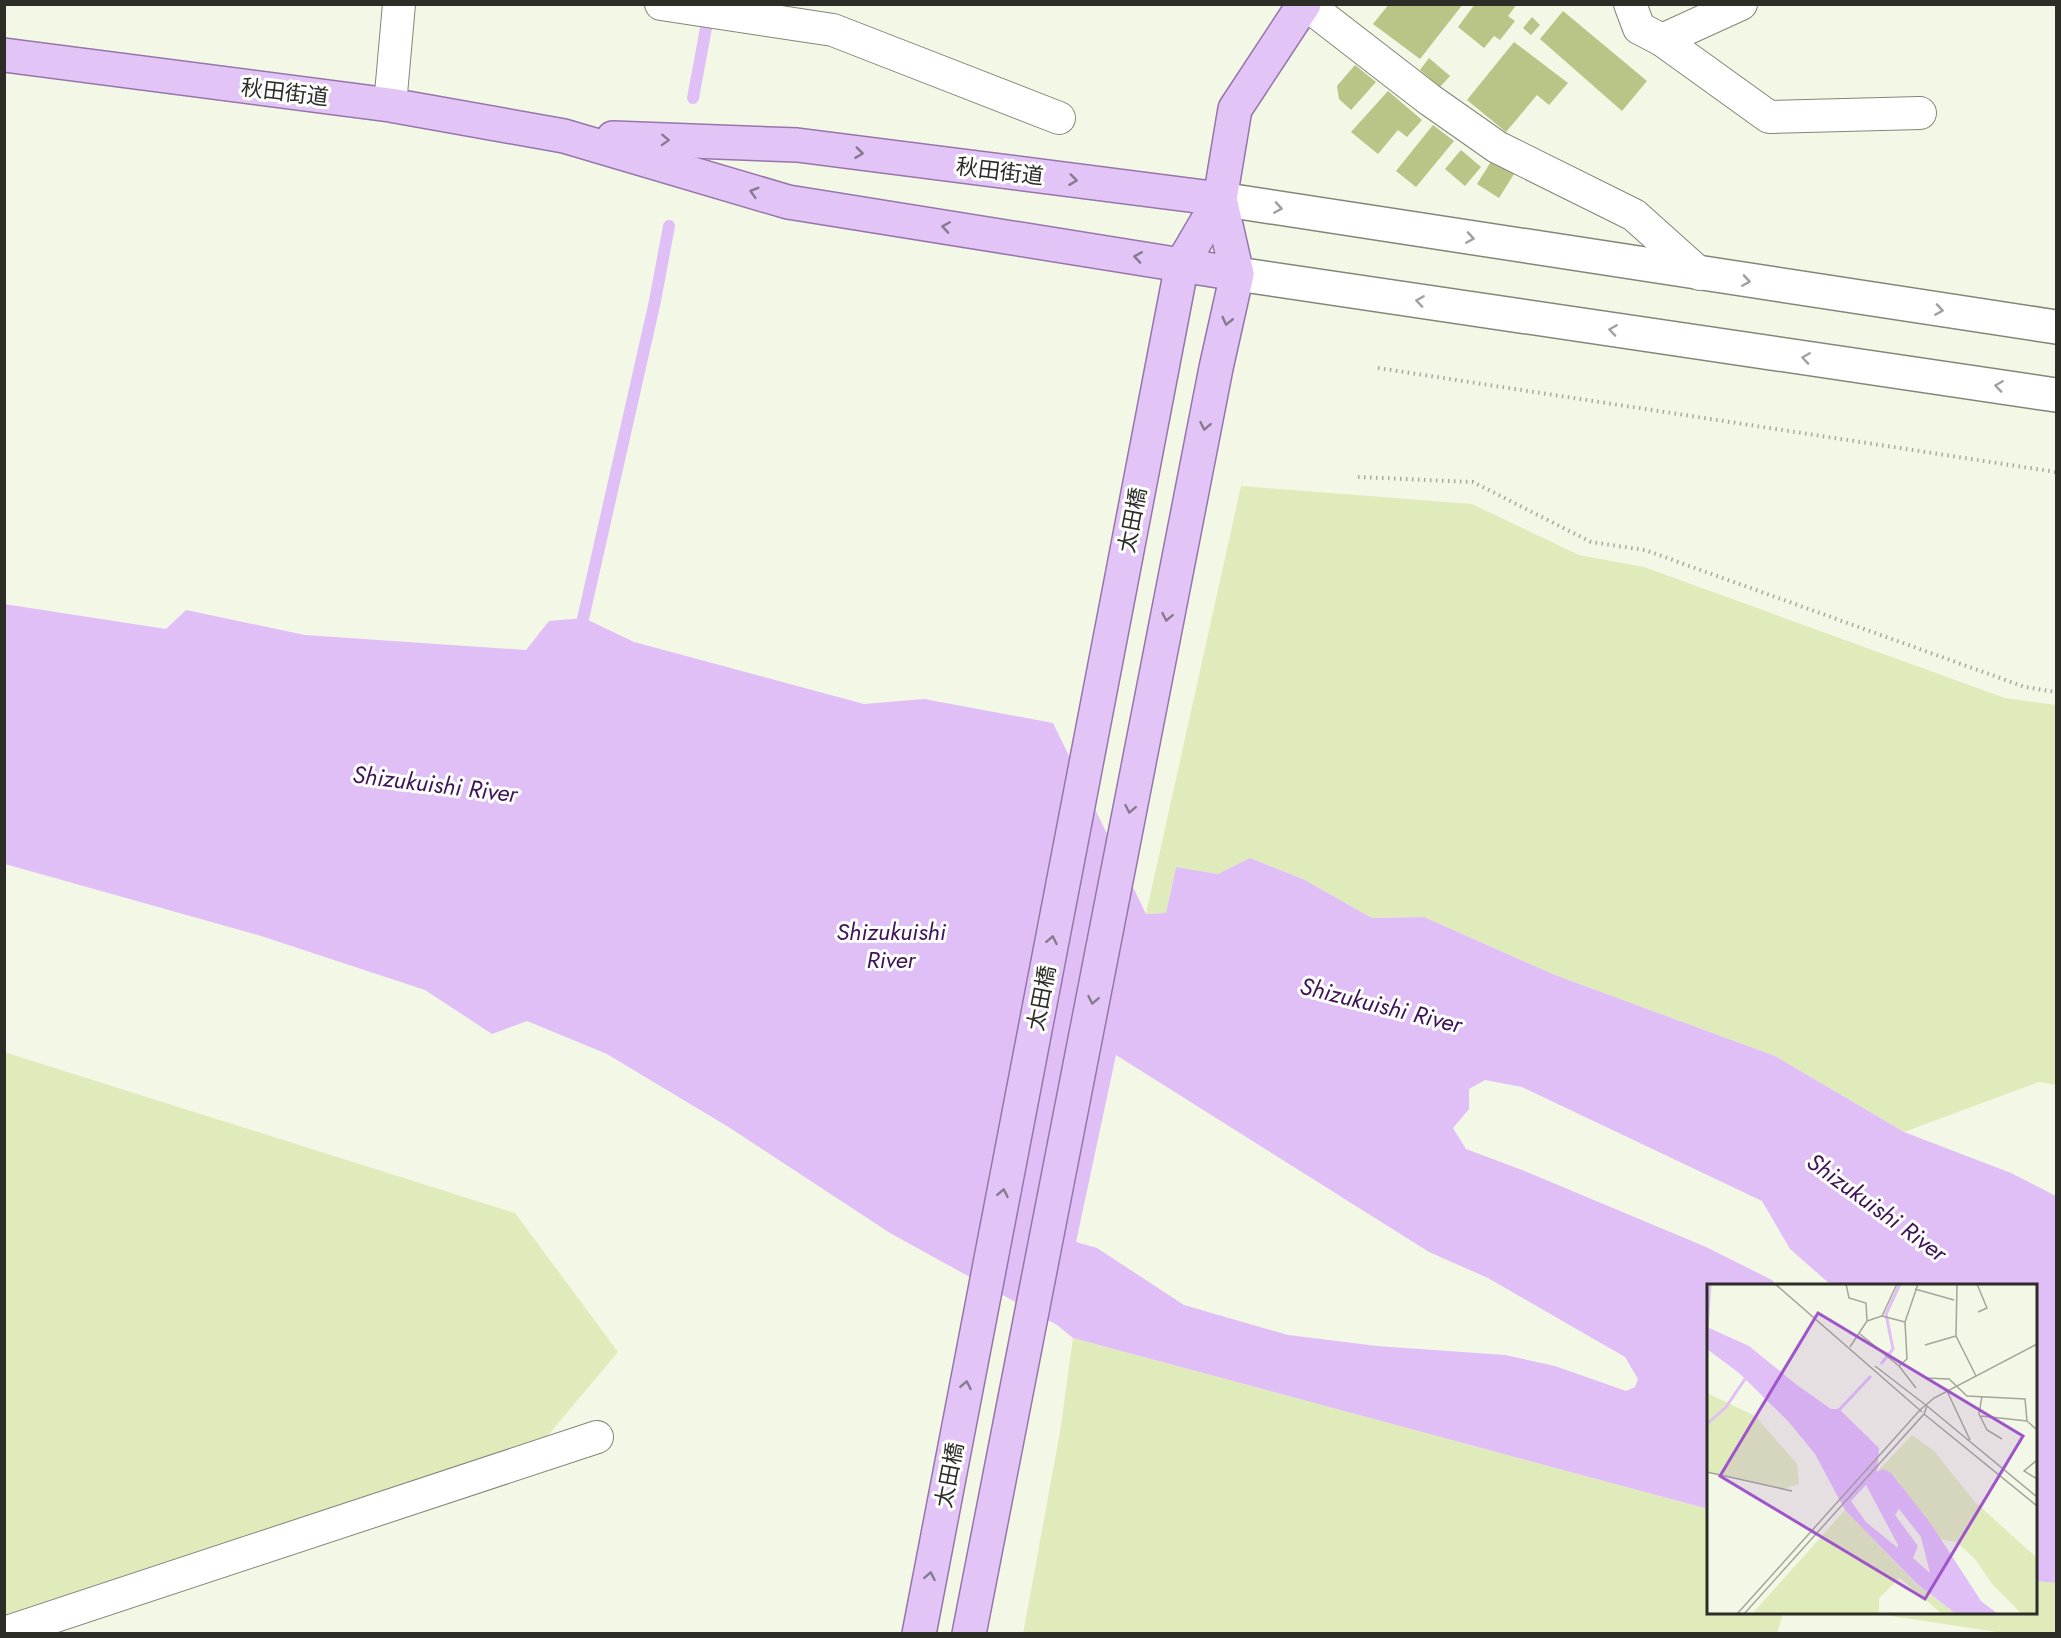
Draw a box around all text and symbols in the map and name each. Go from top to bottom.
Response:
street label: 秋田街道 [239,71,331,113]
one-way arrow [660,134,669,147]
one-way arrow [854,146,864,159]
street label: 秋田街道 [954,150,1046,192]
one-way arrow [1069,173,1078,186]
one-way arrow [749,187,760,199]
one-way arrow [1272,201,1282,214]
one-way arrow [941,221,950,233]
one-way arrow [1466,232,1475,244]
one-way arrow [1134,251,1143,263]
one-way arrow [1742,274,1751,286]
one-way arrow [1415,296,1424,308]
one-way arrow [1934,303,1944,315]
one-way arrow [1221,316,1234,326]
one-way arrow [1608,324,1617,336]
one-way arrow [1801,353,1810,365]
one-way arrow [1994,381,2003,393]
one-way arrow [1199,420,1212,430]
street label: 太田橋 [1110,485,1154,555]
one-way arrow [1161,612,1174,622]
water label: Shizukuishi River [351,757,521,812]
one-way arrow [1124,803,1137,813]
water label: Shizukuishi River [836,914,947,977]
one-way arrow [1045,935,1058,945]
street label: 太田橋 [1019,963,1063,1033]
water label: Shizukuishi River [1296,968,1468,1043]
one-way arrow [1087,995,1100,1005]
water label: Shizukuishi River [1800,1144,1956,1271]
one-way arrow [996,1188,1009,1198]
inset map [1707,1284,2037,1614]
one-way arrow [959,1380,972,1390]
street label: 太田橋 [927,1440,971,1510]
one-way arrow [923,1571,936,1581]

